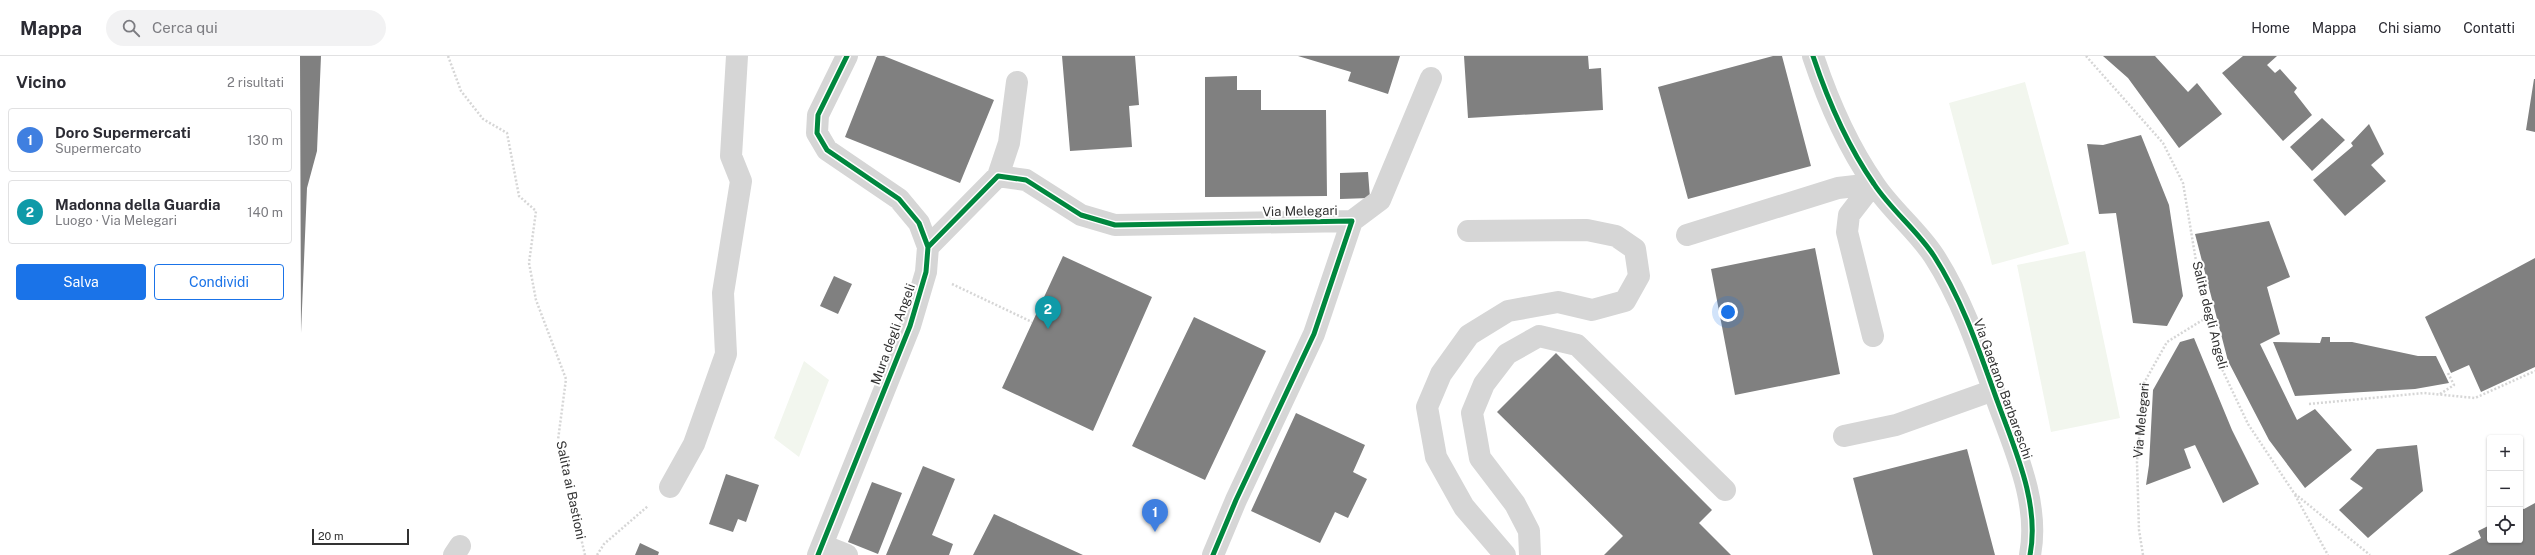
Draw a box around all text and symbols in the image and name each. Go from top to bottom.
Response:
search box [106,10,386,46]
text: Mappa [20,17,82,39]
icon: search [120,17,142,39]
text: Cerca qui [152,19,218,36]
text: Home [2251,20,2290,36]
text: Mappa [2312,20,2356,36]
text: Chi siamo [2378,20,2441,36]
text: Contatti [2463,20,2515,36]
text: Vicino [16,72,66,92]
text: 2 risultati [227,75,284,90]
text: Doro Supermercati [55,124,191,141]
text: 1 [27,133,33,148]
text: 130 m [247,133,283,148]
text: Supermercato [55,141,141,156]
text: Madonna della Guardia [55,196,220,213]
street label: Via Melegari [1262,203,1338,219]
text: 2 [26,205,34,220]
text: 140 m [247,205,283,220]
text: Luogo · Via Melegari [55,213,177,228]
street label: Salita degli Angeli [2189,260,2231,370]
button: Salva [16,264,146,300]
button: Condividi [154,264,284,300]
street label: Mura degli Angeli [868,281,918,387]
pin: 2 [1035,296,1061,329]
your location [1718,302,1738,322]
street label: Via Gaetano Barbareschi [1971,317,2035,461]
street label: Via Melegari [2130,382,2151,459]
map controls [2487,435,2523,543]
button: + [2487,435,2523,471]
street label: Salita ai Bastioni [553,439,589,541]
button: − [2487,471,2523,507]
pin: 1 [1142,499,1168,532]
button: locate [2487,507,2523,543]
scale bar [312,527,409,546]
text: 20 m [318,530,343,542]

